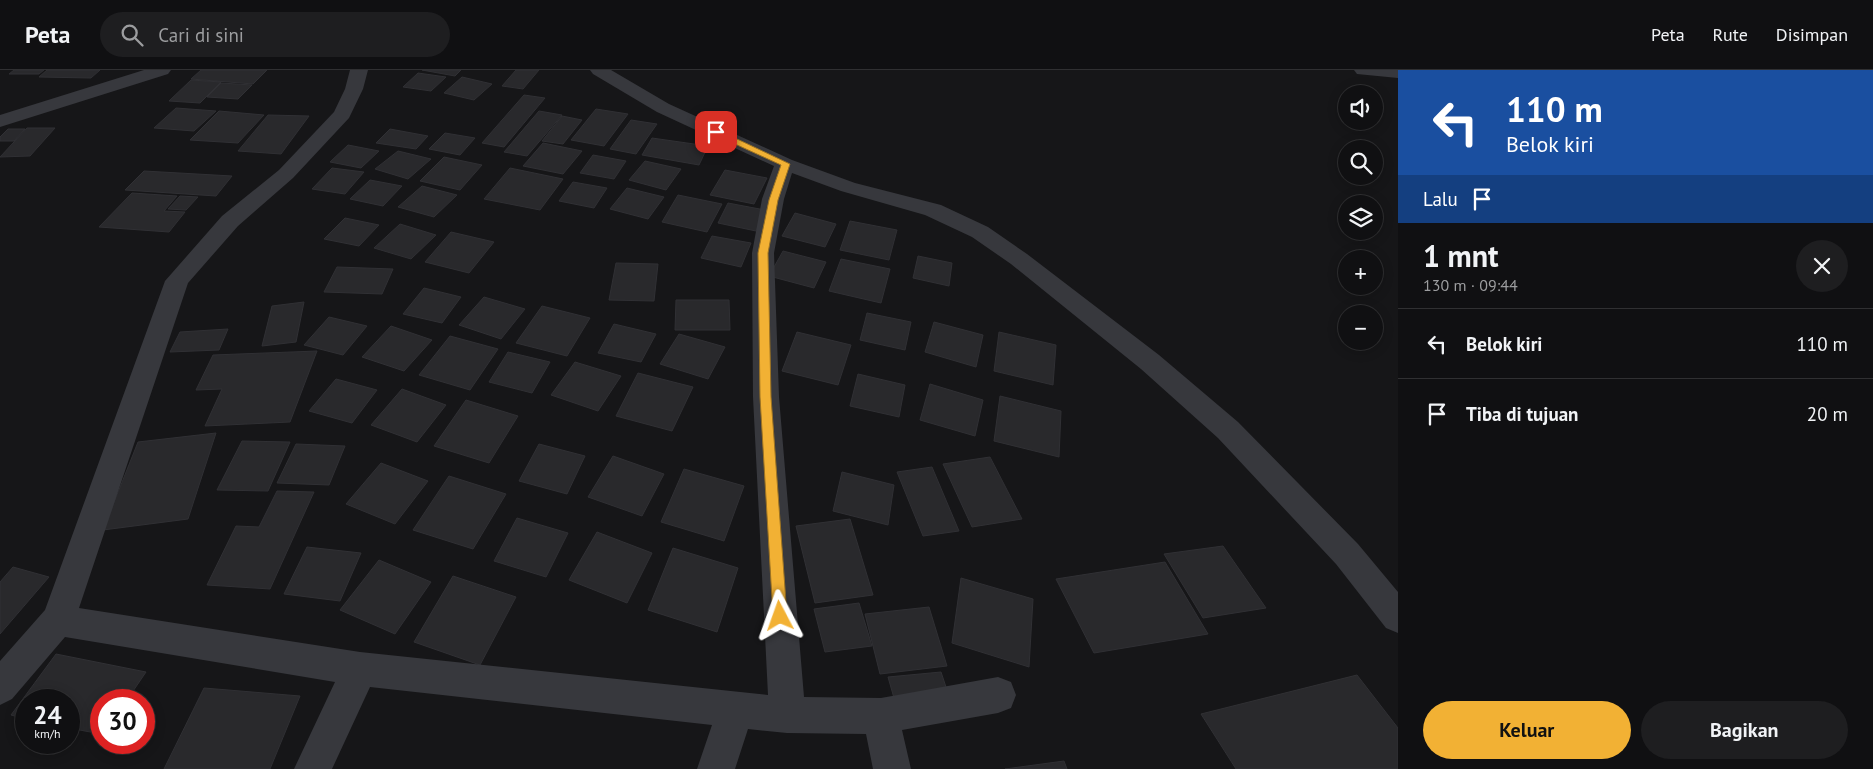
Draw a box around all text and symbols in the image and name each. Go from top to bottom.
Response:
search box [100,12,450,57]
text: Peta [25,19,70,50]
icon: search [118,21,146,49]
text: Cari di sini [158,23,244,47]
text: Peta [1651,23,1685,46]
text: Rute [1713,23,1748,46]
text: Disimpan [1776,23,1848,46]
map controls [1338,85,1383,350]
button: sound [1338,85,1383,130]
text: 110 m [1506,86,1603,132]
icon: left [1423,90,1488,155]
pin [695,111,737,153]
icon: arrive [702,118,730,146]
text: Belok kiri [1506,130,1594,158]
button: search [1338,140,1383,185]
icon: arrive [1468,185,1496,213]
text: Lalu [1423,187,1458,211]
button: layers [1338,195,1383,240]
text: 1 mnt [1423,236,1499,275]
button: close [1796,240,1848,292]
button: + [1338,250,1383,295]
text: 130 m · 09:44 [1423,275,1518,295]
button: − [1338,305,1383,350]
icon: left [1423,330,1451,358]
text: Belok kiri [1466,332,1542,356]
text: 110 m [1796,332,1848,356]
icon: arrive [1423,400,1451,428]
text: Tiba di tujuan [1466,402,1578,426]
text: 20 m [1807,402,1848,426]
position arrow [753,589,805,641]
speed limit sign: 30 [90,689,155,754]
text: 24 [33,699,62,731]
button: Keluar [1423,701,1631,759]
button: Bagikan [1641,701,1848,759]
text: km/h [34,726,61,741]

